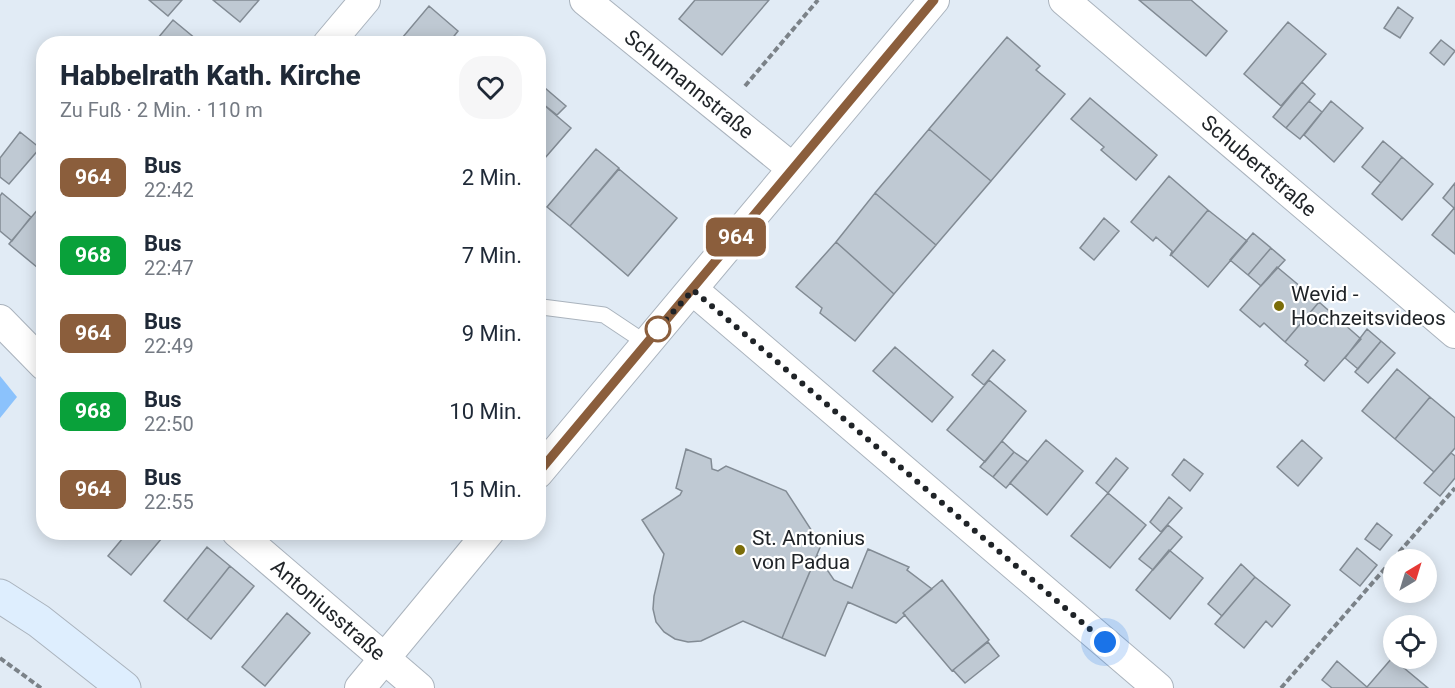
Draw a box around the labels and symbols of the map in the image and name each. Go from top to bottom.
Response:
street label: Schumannstraße [620,25,758,144]
street label: Schubertstraße [1196,110,1321,222]
line badge: 964 [702,218,771,256]
place label: Wevid - Hochzeitsvideos [1291,282,1446,330]
marker: Wevid - Hochzeitsvideos [1272,299,1286,313]
unlabelled marker [645,316,671,342]
place label: St. Antonius von Padua [752,526,865,574]
marker: St. Antonius von Padua [733,543,747,557]
north arrow [1383,549,1437,603]
street label: Antoniusstraße [266,555,390,666]
your location [1090,627,1120,657]

